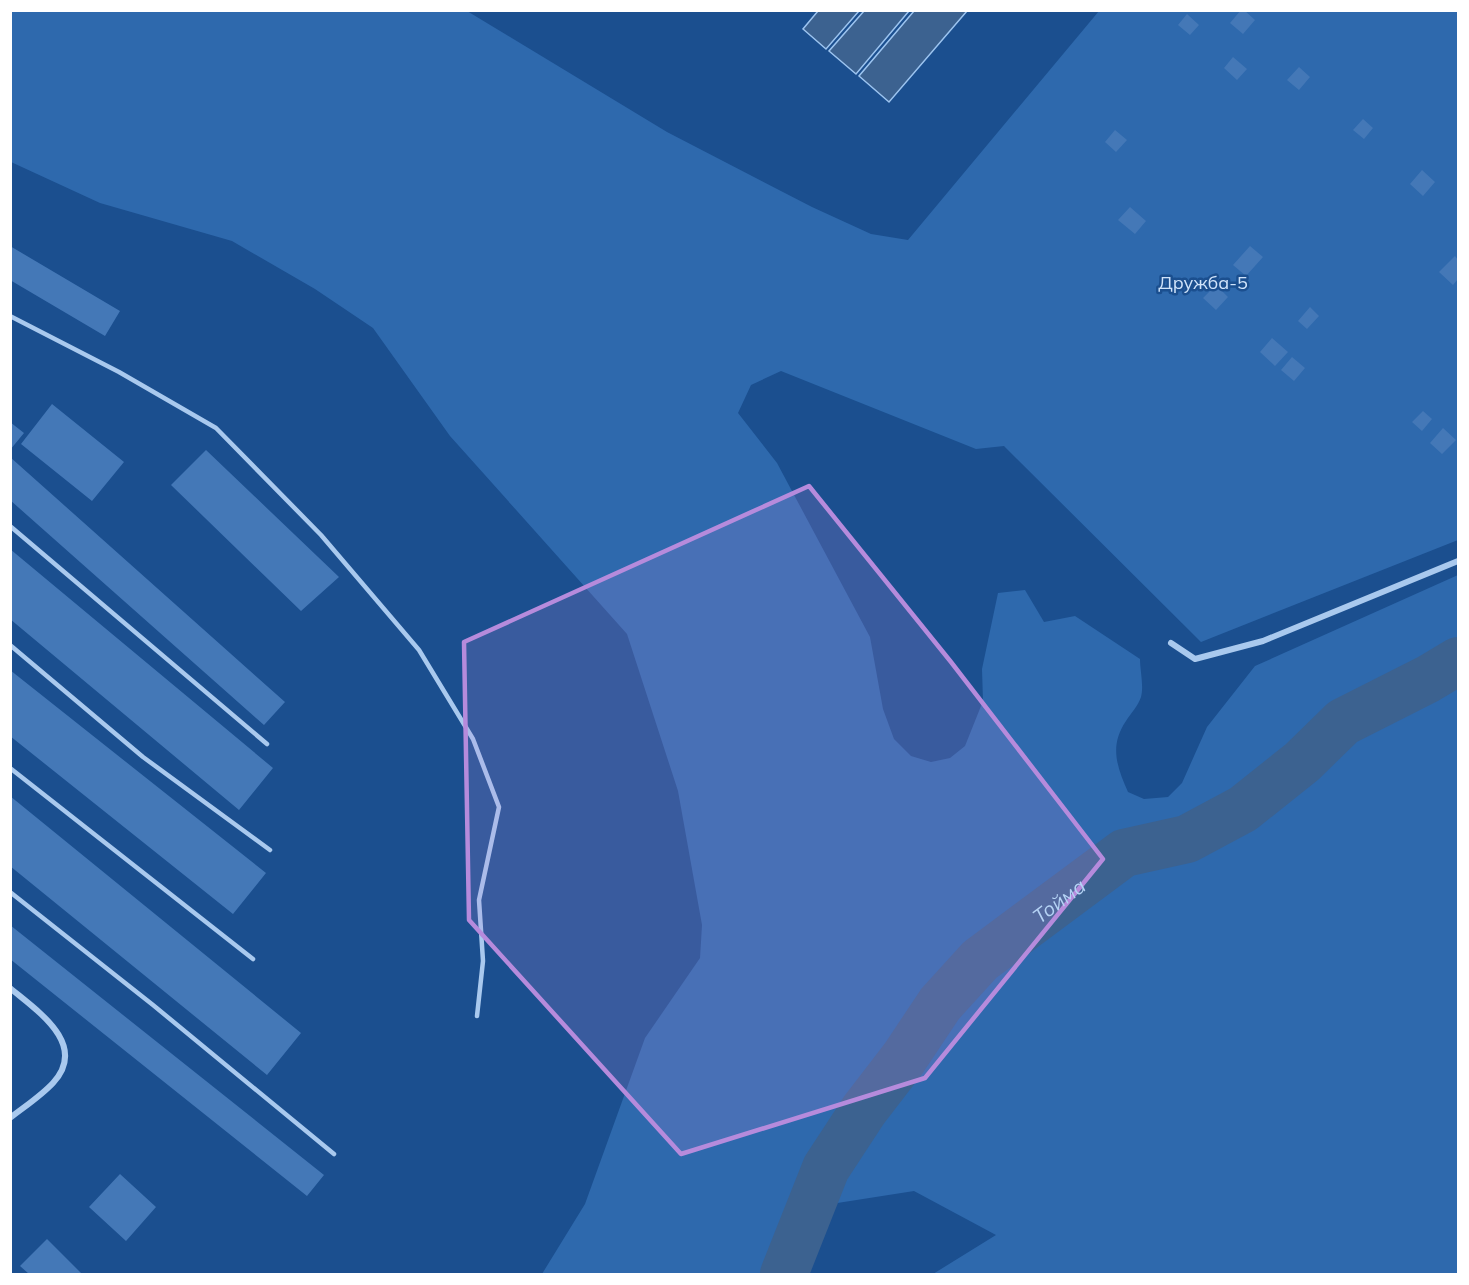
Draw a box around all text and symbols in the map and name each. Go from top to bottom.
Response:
park label: Дружба-5 [1158,271,1248,294]
water label: Тойма [1027,873,1090,929]

